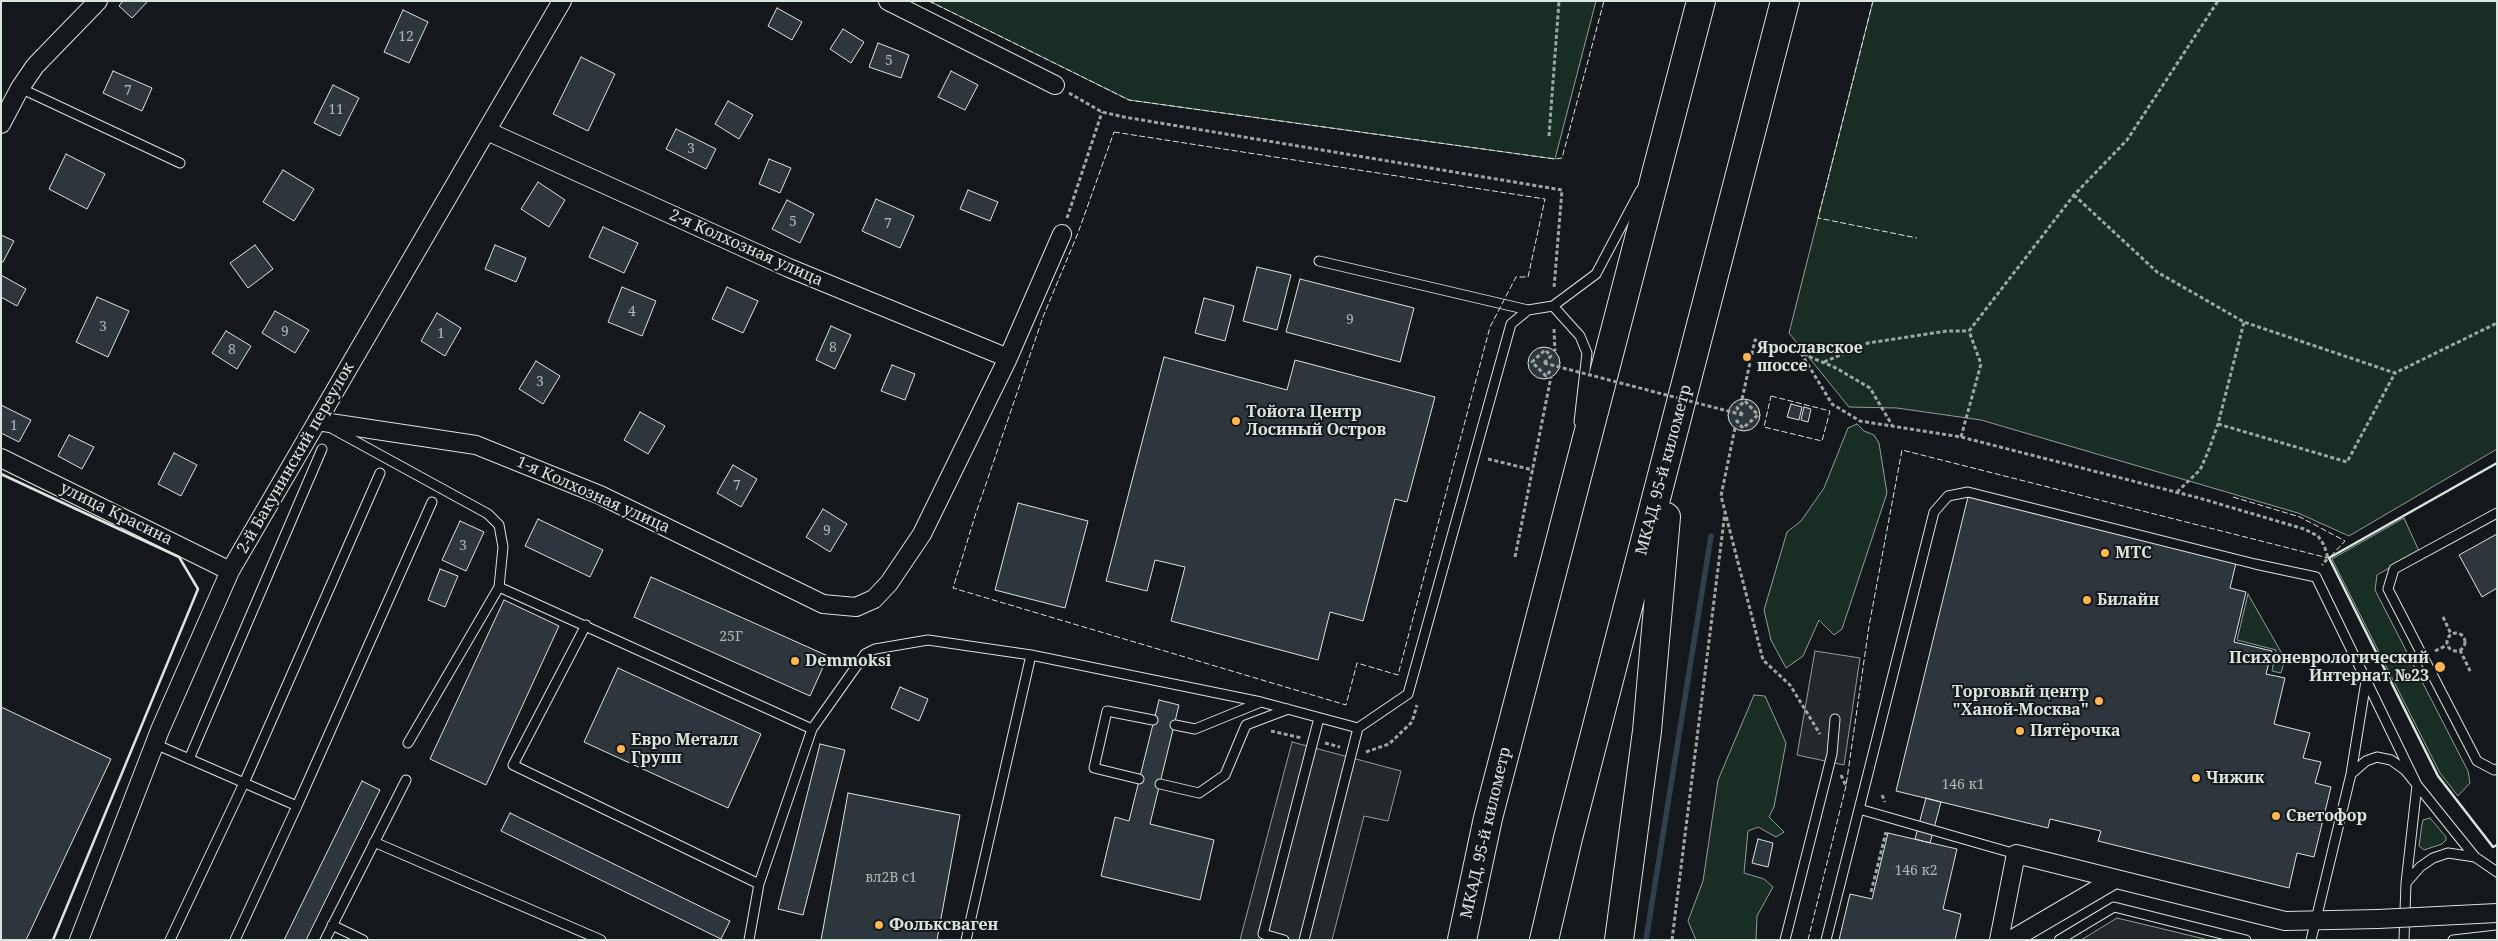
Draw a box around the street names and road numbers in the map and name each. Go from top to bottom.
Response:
street label: 2-я Колхозная улица [666,205,826,291]
street label: 2-й Бакунинский переулок [233,359,359,557]
street label: МКАД, 95-й километр [1632,383,1696,557]
street label: 1-я Колхозная улица [513,452,673,538]
street label: улица Красина [57,478,175,550]
street label: МКАД, 95-й километр [1457,745,1515,921]

